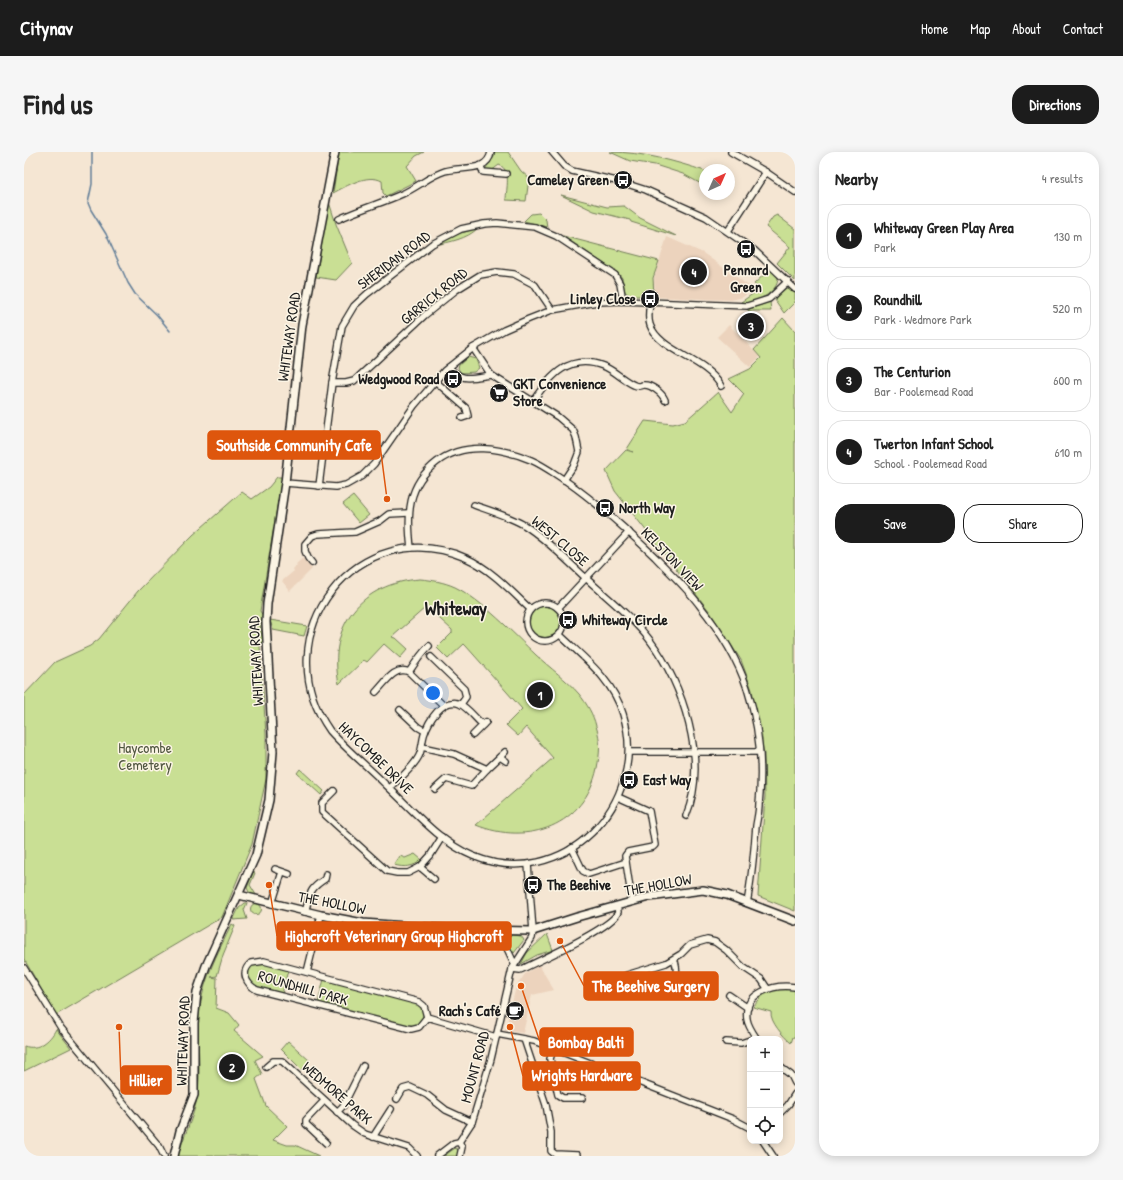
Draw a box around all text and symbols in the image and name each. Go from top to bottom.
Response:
text: Citynav [20,15,73,41]
text: Home [921,19,948,38]
text: Map [970,19,990,38]
text: About [1012,19,1041,38]
text: Contact [1063,19,1103,38]
text: Find us [24,85,93,123]
button: Directions [1012,85,1099,124]
north arrow [699,164,735,200]
text: Nearby [835,167,878,190]
place label: Cameley Green [527,169,609,191]
bus stop icon: Cameley Green [612,169,634,191]
text: 4 results [1042,169,1083,187]
text: Whiteway Green Play Area [874,217,1014,238]
street label: SHERIDAN ROAD [353,225,435,294]
text: 1 [847,227,851,245]
text: 130 m [1054,227,1082,245]
bus stop icon: Pennard Green [735,238,757,260]
text: Park [874,238,896,256]
pin: 4 [681,257,707,287]
place label: Pennard Green [724,259,768,297]
street label: GARRICK ROAD [396,261,472,329]
place label: Linley Close [571,288,636,310]
bus stop icon: Linley Close [639,288,661,310]
text: Roundhill [874,289,922,310]
street label: WHITEWAY ROAD [272,290,305,383]
text: 2 [846,299,852,317]
text: 520 m [1053,299,1082,317]
text: Park · Wedmore Park [874,310,972,328]
pin: 3 [738,311,764,341]
text: The Centurion [874,361,951,382]
place label: Wedgwood Road [358,368,439,390]
bus stop icon: Wedgwood Road [442,368,464,390]
text: 3 [846,371,852,389]
text: 600 m [1053,371,1082,389]
place label: GKT Convenience Store [513,373,606,411]
supermarket icon: GKT Convenience Store [488,382,510,404]
text: Bar · Poolemead Road [874,382,973,400]
callout: Southside Community Cafe [208,431,380,459]
text: Twerton Infant School [874,433,993,454]
text: Southside Community Cafe [216,434,373,457]
text: 4 [847,443,851,461]
text: 610 m [1054,443,1082,461]
text: School · Poolemead Road [874,454,987,472]
bus stop icon: North Way [594,497,616,519]
place label: North Way [619,497,676,519]
button: Save [835,504,955,543]
button: Share [963,504,1083,543]
street label: WEST CLOSE [527,510,594,571]
street label: KELSTON VIEW [636,522,709,596]
district label: Whiteway [425,595,487,622]
bus stop icon: Whiteway Circle [557,609,579,631]
place label: Whiteway Circle [582,609,668,631]
street label: WHITEWAY ROAD [243,615,268,706]
pin: 1 [527,680,553,710]
your location [423,683,443,703]
street label: HAYCOMBE DRIVE [334,717,419,799]
park label: Haycombe Cemetery [118,737,172,775]
bus stop icon: East Way [618,769,640,791]
place label: East Way [643,769,692,791]
street label: THE HOLLOW [622,868,694,901]
bus stop icon: The Beehive [522,874,544,896]
place label: The Beehive [546,874,611,895]
street label: THE HOLLOW [297,886,368,919]
callout: Highcroft Veterinary Group Highcroft [277,922,511,950]
text: Highcroft Veterinary Group Highcroft [285,925,503,948]
street label: ROUNDHILL PARK [256,965,351,1010]
callout: The Beehive Surgery [584,972,718,1000]
text: The Beehive Surgery [591,975,710,998]
street label: WHITEWAY ROAD [170,995,195,1086]
place label: Rach's Café [439,1000,501,1021]
cafe icon: Rach's Café [504,1000,526,1022]
street label: MOUNT ROAD [455,1028,494,1105]
callout: Bombay Balti [540,1028,633,1056]
text: Bombay Balti [548,1031,624,1054]
map controls [747,1036,783,1144]
button: + [747,1036,783,1072]
pin: 2 [219,1052,245,1082]
street label: WEDMORE PARK [298,1056,377,1129]
callout: Wrights Hardware [523,1062,640,1090]
text: Wrights Hardware [531,1064,633,1087]
callout: Hillier [121,1066,171,1094]
text: Hillier [129,1069,164,1091]
button: − [747,1072,783,1108]
button: locate [747,1108,783,1144]

